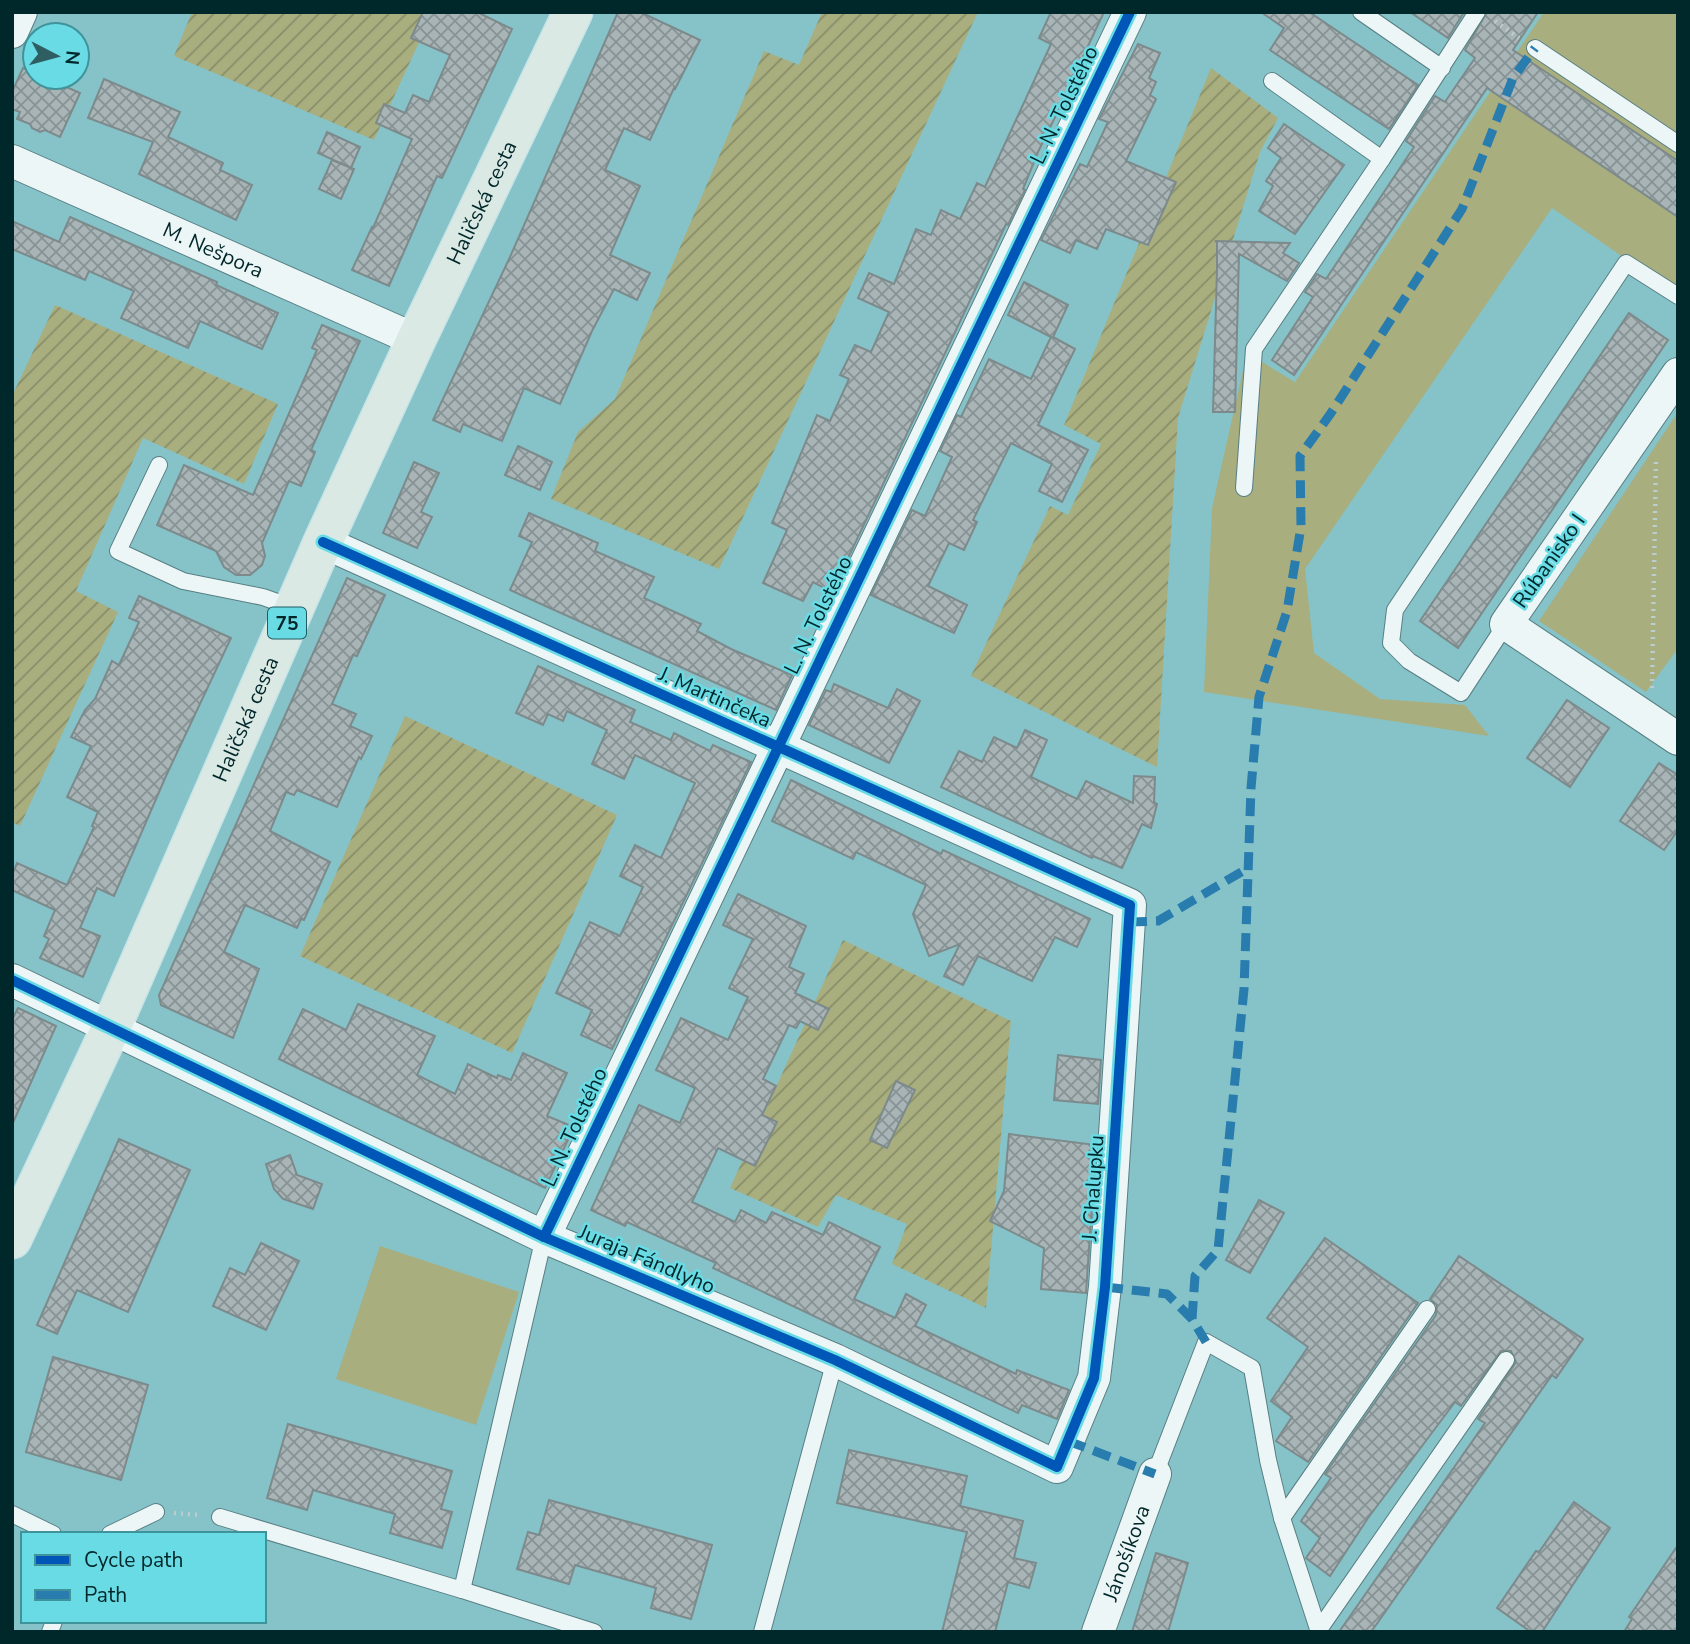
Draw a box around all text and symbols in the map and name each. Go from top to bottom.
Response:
north arrow [21,21,91,91]
street label: L. N. Tolstého [1023,41,1105,169]
text: N [58,49,86,66]
street label: Haličská cesta [440,136,523,269]
street label: M. Nešpora [158,216,268,285]
street label: Rúbanisko I [1506,508,1592,614]
street label: L. N. Tolstého [777,551,859,679]
road number: 75 [268,608,306,638]
street label: Haličská cesta [206,652,285,786]
street label: J. Martinčeka [653,659,776,734]
street label: L. N. Tolstého [534,1063,614,1191]
street label: J. Chalupku [1075,1134,1111,1243]
street label: Juraja Fándlyho [574,1217,719,1300]
street label: Jánošíkova [1096,1501,1157,1606]
legend [21,1532,266,1623]
text: Cycle path [84,1546,183,1574]
text: Path [84,1581,127,1609]

